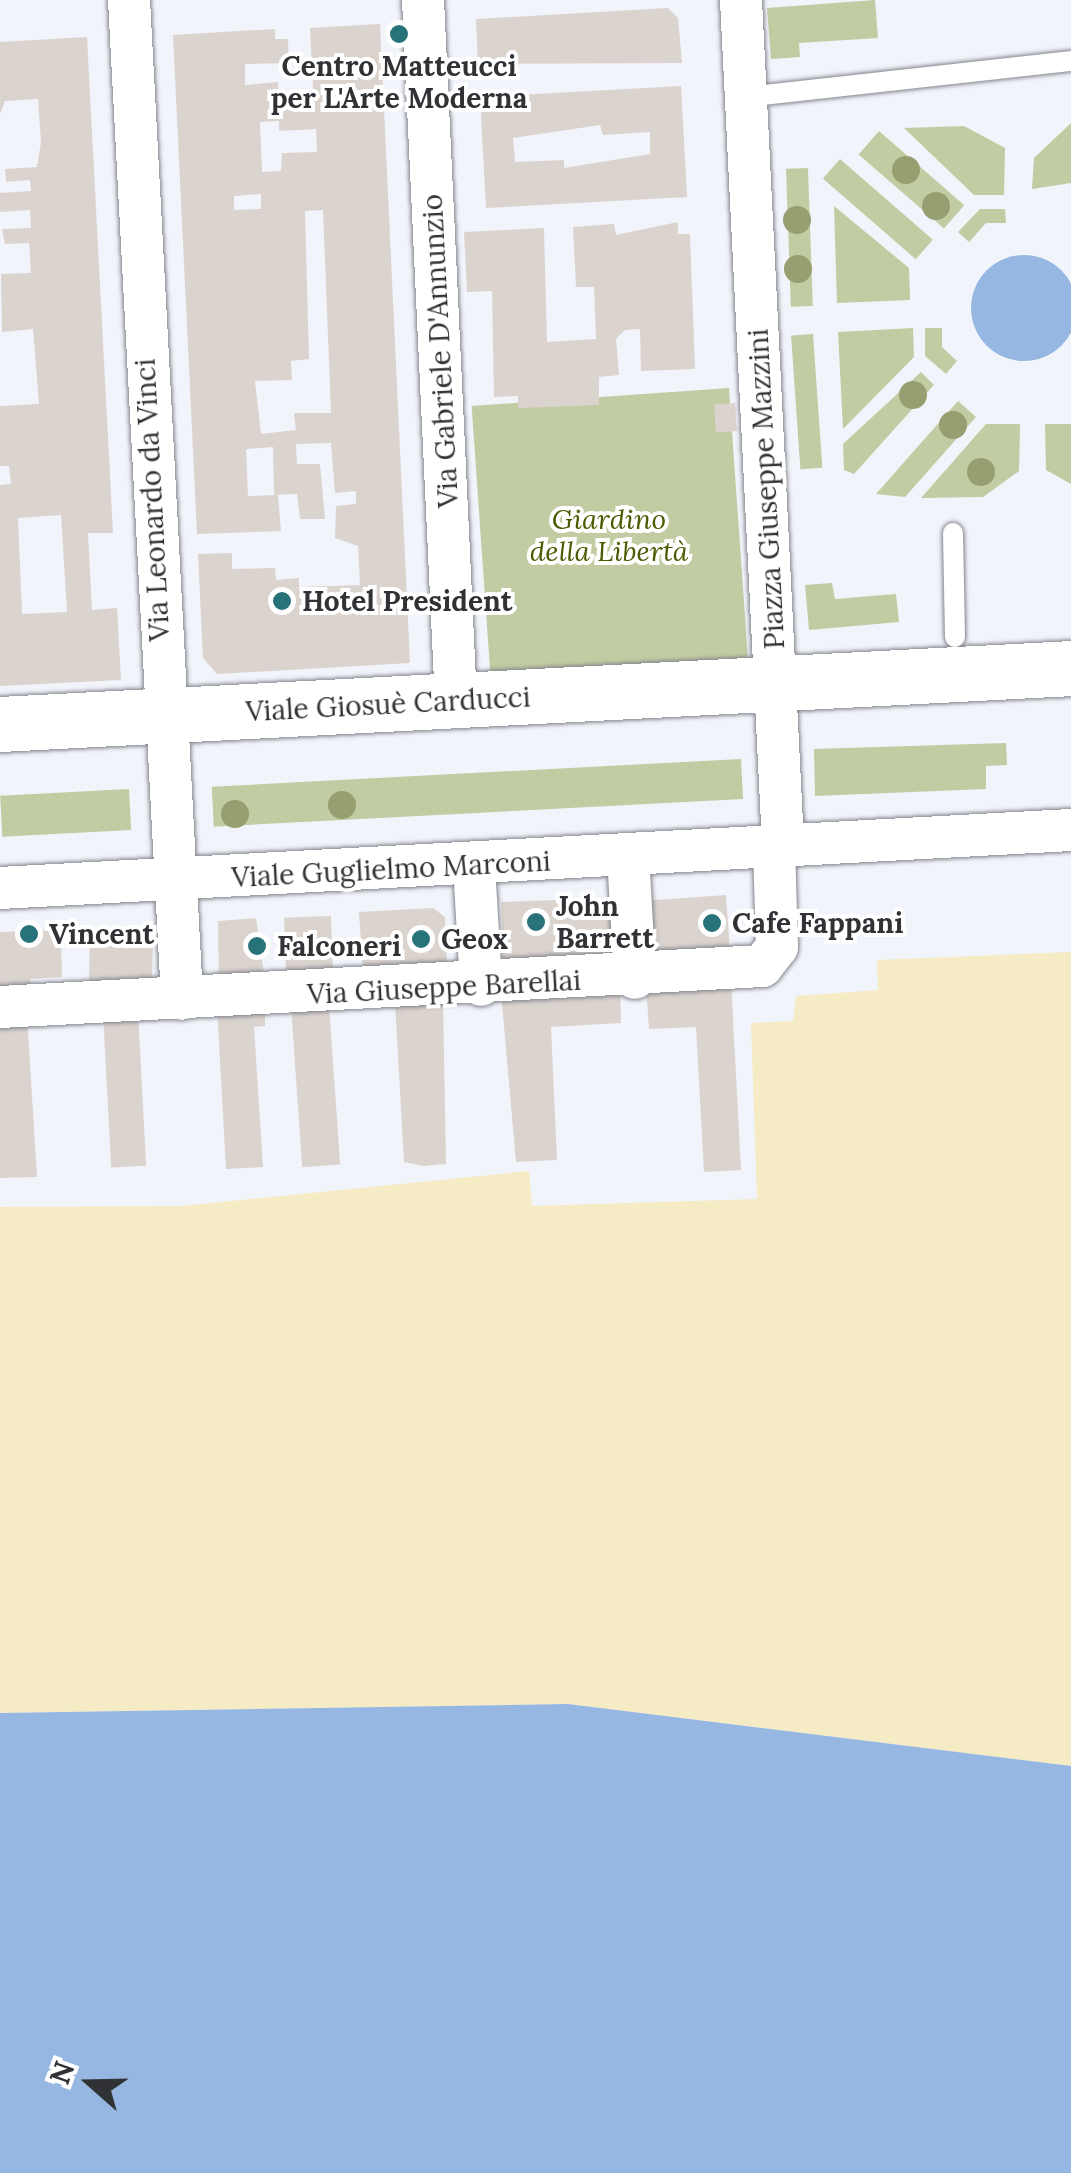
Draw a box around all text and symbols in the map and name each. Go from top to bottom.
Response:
marker: Centro Matteucci per L'Arte Moderna [388,23,410,45]
place label: Centro Matteucci per L'Arte Moderna [271,49,527,115]
street label: Via Gabriele D'Annunzio [415,193,465,509]
street label: Piazza Giuseppe Mazzini [741,328,791,650]
street label: Via Leonardo da Vinci [128,358,176,642]
park label: Giardino della Libertà [530,502,688,568]
place label: Hotel President [302,584,512,618]
marker: Hotel President [271,590,293,612]
street label: Viale Giosuè Carducci [245,680,531,728]
street label: Viale Guglielmo Marconi [231,844,551,894]
place label: John Barrett [556,889,654,955]
place label: Cafe Fappani [732,906,903,940]
marker: John Barrett [525,911,547,933]
marker: Cafe Fappani [701,912,723,934]
place label: Vincent [49,917,154,951]
place label: Geox [441,922,508,956]
marker: Vincent [18,923,40,945]
marker: Geox [410,928,432,950]
place label: Falconeri [277,929,401,963]
marker: Falconeri [246,935,268,957]
street label: Via Giuseppe Barellai [306,963,582,1011]
north arrow [40,2033,140,2133]
text: N [41,2056,82,2089]

